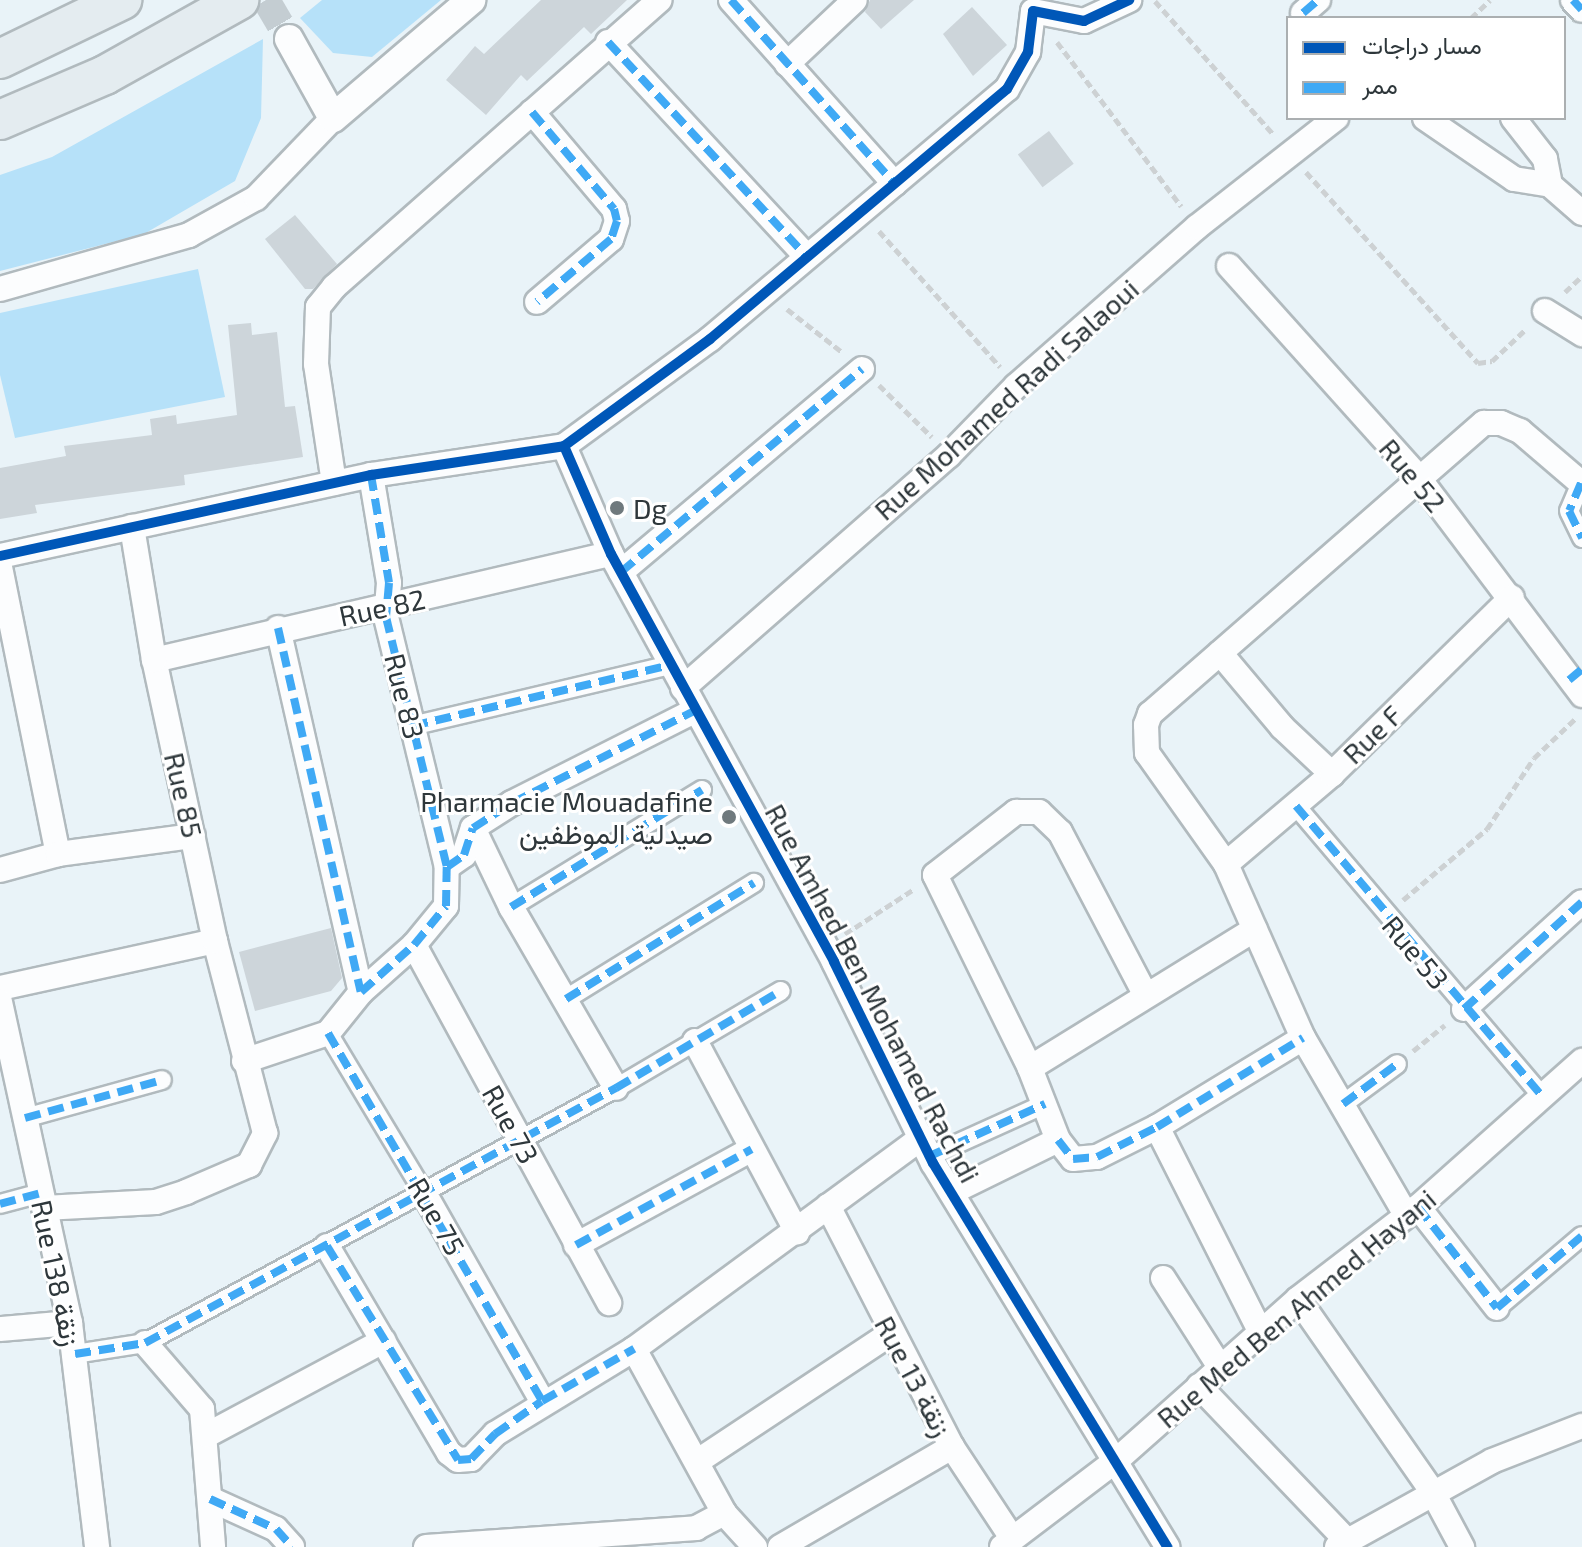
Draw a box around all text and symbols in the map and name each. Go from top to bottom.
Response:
legend [1286,16,1566,120]
text: مسار دراجات [1362,30,1482,59]
text: ممر [1362,70,1398,99]
street label: Rue Mohamed Radi Salaoui [867,271,1145,527]
street label: Rue 52 [1373,432,1453,518]
place label: Dg [633,491,667,525]
marker: Dg [608,499,626,517]
street label: Rue 82 [336,581,428,633]
street label: Rue 83 [378,650,432,742]
street label: Rue F [1335,698,1409,770]
street label: Rue 85 [158,749,210,841]
place label: Pharmacie Mouadafine صيدلية الموظفين [420,784,713,850]
street label: Rue Amhed Ben Mohamed Rachdi [759,798,987,1188]
marker: Pharmacie Mouadafine صيدلية الموظفين [720,808,738,826]
street label: Rue 53 [1376,909,1456,995]
street label: Rue 73 [476,1079,546,1169]
street label: Rue 75 [401,1171,473,1261]
street label: Rue Med Ben Ahmed Hayani [1150,1181,1442,1435]
street label: Rue 138 زنقة [25,1197,89,1349]
street label: Rue 13 زنقة [868,1310,960,1442]

